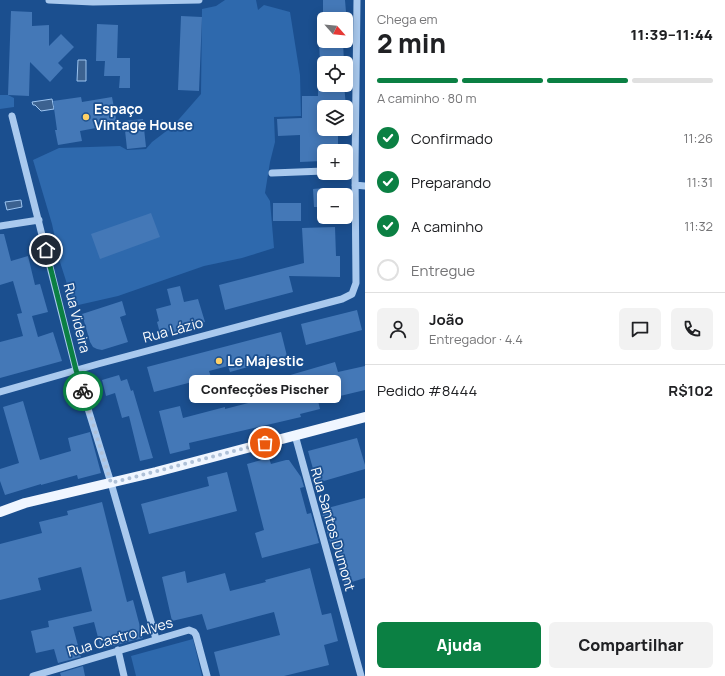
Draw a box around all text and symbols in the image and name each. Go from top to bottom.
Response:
text: Chega em [377,10,438,28]
north arrow [317,12,353,48]
map controls [317,12,353,224]
text: 11:39–11:44 [631,24,713,45]
text: 2 min [377,25,446,61]
button: locate [317,56,353,92]
text: A caminho · 80 m [377,89,477,107]
place label: Espaço Vintage House [94,99,193,134]
button: layers [317,100,353,136]
marker: Espaço Vintage House [81,112,91,122]
icon: check [377,127,399,149]
text: Confirmado [411,128,493,149]
text: 11:26 [683,129,713,147]
button: + [317,144,353,180]
icon: check [377,171,399,193]
text: Preparando [411,172,491,193]
text: 11:31 [687,173,713,191]
button: − [317,188,353,224]
icon: check [377,215,399,237]
text: A caminho [411,216,483,237]
text: 11:32 [684,217,713,235]
pin [29,233,63,267]
icon: home [35,239,57,261]
text: Entregue [411,260,475,281]
street label: Rua Videira [60,281,95,355]
button: person [377,308,419,350]
button: chat [619,308,661,350]
button: phone [671,308,713,350]
text: João [429,309,464,330]
street label: Rua Lázio [141,312,205,347]
text: Entregador · 4.4 [429,330,523,348]
place label: Le Majestic [227,351,304,370]
marker: Le Majestic [214,356,224,366]
courier [63,371,103,411]
callout: Confecções Pischer [189,375,341,403]
icon: bike [72,380,94,402]
text: Confecções Pischer [201,380,329,398]
text: Pedido #8444 [377,380,477,401]
text: R$102 [668,380,713,401]
pin [248,426,282,460]
icon: bag [254,432,276,454]
street label: Rua Santos Dumont [307,465,360,593]
street label: Rua Castro Alves [65,612,175,661]
button: Ajuda [377,622,541,668]
button: Compartilhar [549,622,713,668]

